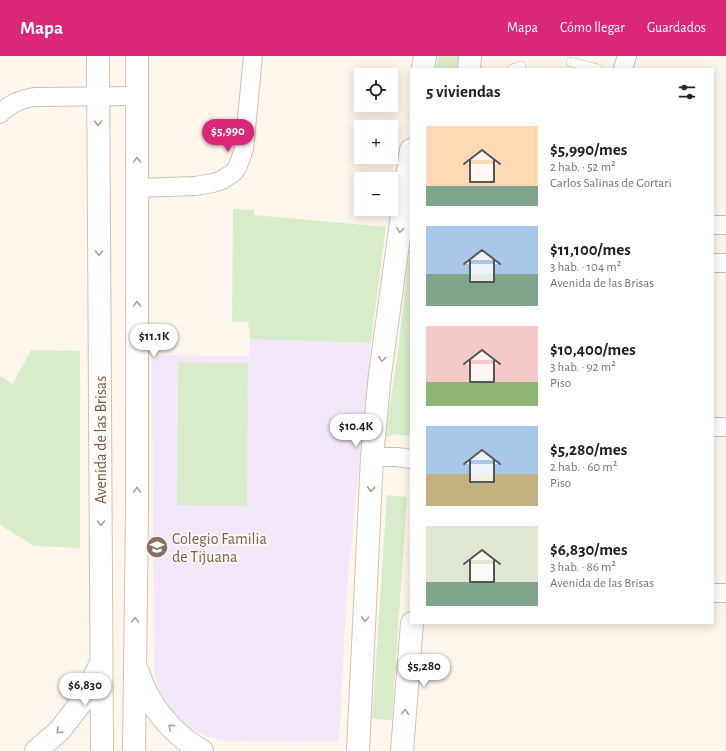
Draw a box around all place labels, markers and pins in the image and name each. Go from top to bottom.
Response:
pin: $5,990 [195,119,261,153]
pin: $11.1K [121,324,187,358]
pin: $10.4K [323,414,389,448]
place label: Colegio Familia de Tijuana [172,531,267,566]
school or university icon: Colegio Familia de Tijuana [144,534,170,560]
pin: $5,280 [391,654,457,688]
pin: $6,830 [52,673,118,707]

